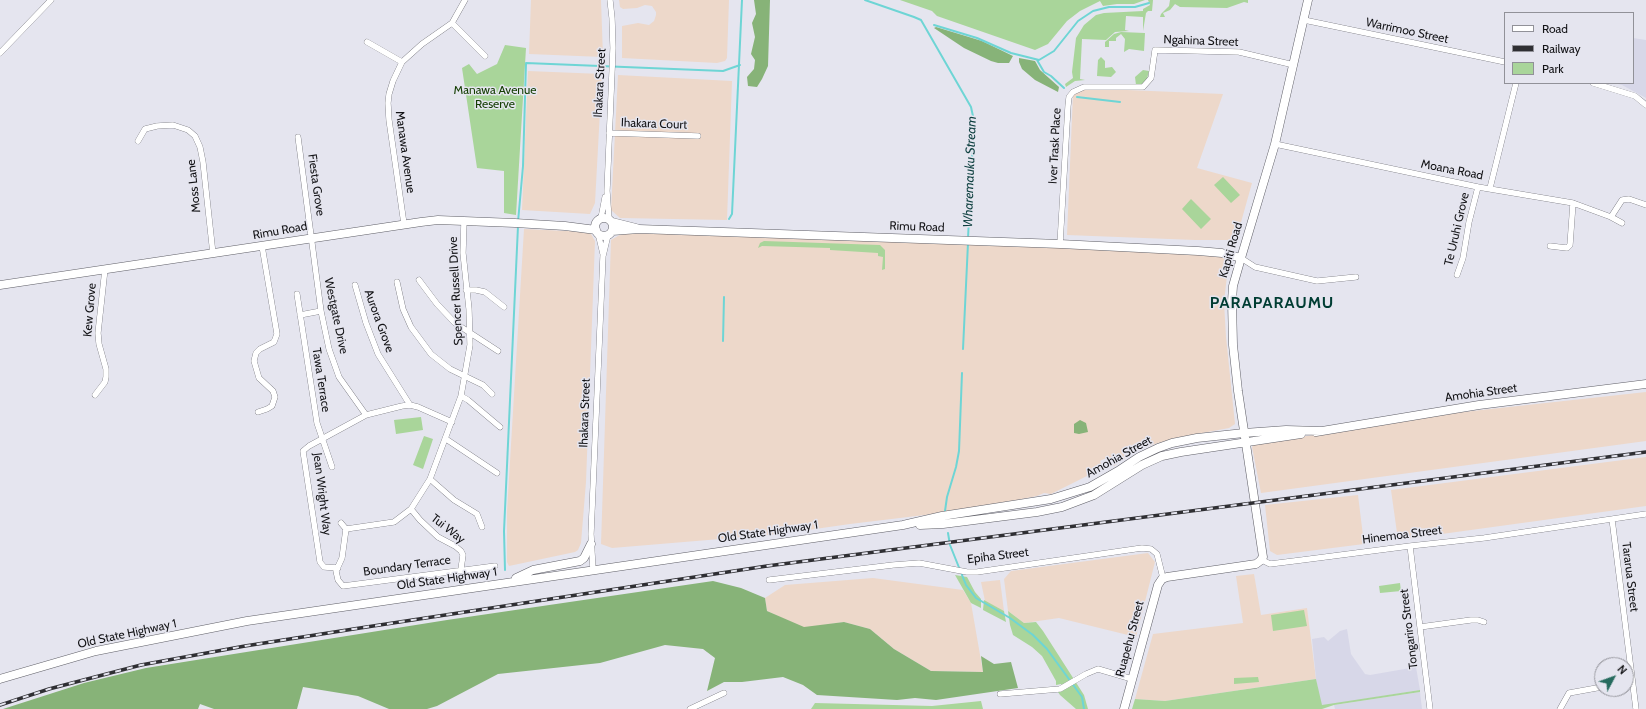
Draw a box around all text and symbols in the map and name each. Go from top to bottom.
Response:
legend [1504,12,1634,84]
street label: Warrimoo Street [1364,15,1450,47]
text: Road [1542,21,1568,36]
street label: Ngahina Street [1163,32,1239,50]
text: Railway [1542,41,1580,56]
street label: Ihakara Street [591,48,609,118]
text: Park [1542,61,1564,76]
park label: Manawa Avenue Reserve [454,83,536,111]
street label: Iver Trask Place [1046,108,1064,184]
street label: Manawa Avenue [392,110,418,194]
street label: Ihakara Court [621,116,687,132]
water label: Wharemauku Stream [960,116,980,228]
street label: Fiesta Grove [305,153,327,217]
street label: Moana Road [1420,157,1484,183]
street label: Moss Lane [184,159,204,213]
street label: Te Uruhi Grove [1442,191,1472,267]
street label: Rimu Road [252,219,308,243]
street label: Rimu Road [889,219,945,235]
street label: Kapiti Road [1216,221,1246,279]
street label: Spencer Russell Drive [446,236,466,346]
street label: Westgate Drive [321,277,351,355]
street label: Kew Grove [80,282,100,338]
street label: Aurora Grove [361,288,397,354]
district label: PARAPARAUMU [1210,293,1334,313]
street label: Tawa Terrace [309,347,333,413]
street label: Ihakara Street [577,378,593,448]
street label: Amohia Street [1444,381,1518,405]
street label: Amohia Street [1084,433,1154,481]
street label: Jean Wright Way [310,452,334,536]
street label: Tui Way [428,511,468,547]
street label: Old State Highway 1 [717,518,819,546]
street label: Hinemoa Street [1361,523,1443,547]
street label: Tararua Street [1619,541,1641,613]
street label: Epiha Street [967,545,1029,567]
street label: Boundary Terrace [362,553,452,579]
street label: Old State Highway 1 [396,565,498,593]
street label: Tongariro Street [1397,588,1421,670]
street label: Ruapehu Street [1113,599,1147,679]
street label: Old State Highway 1 [76,616,178,652]
north arrow [1594,657,1634,697]
text: N [1614,662,1630,677]

